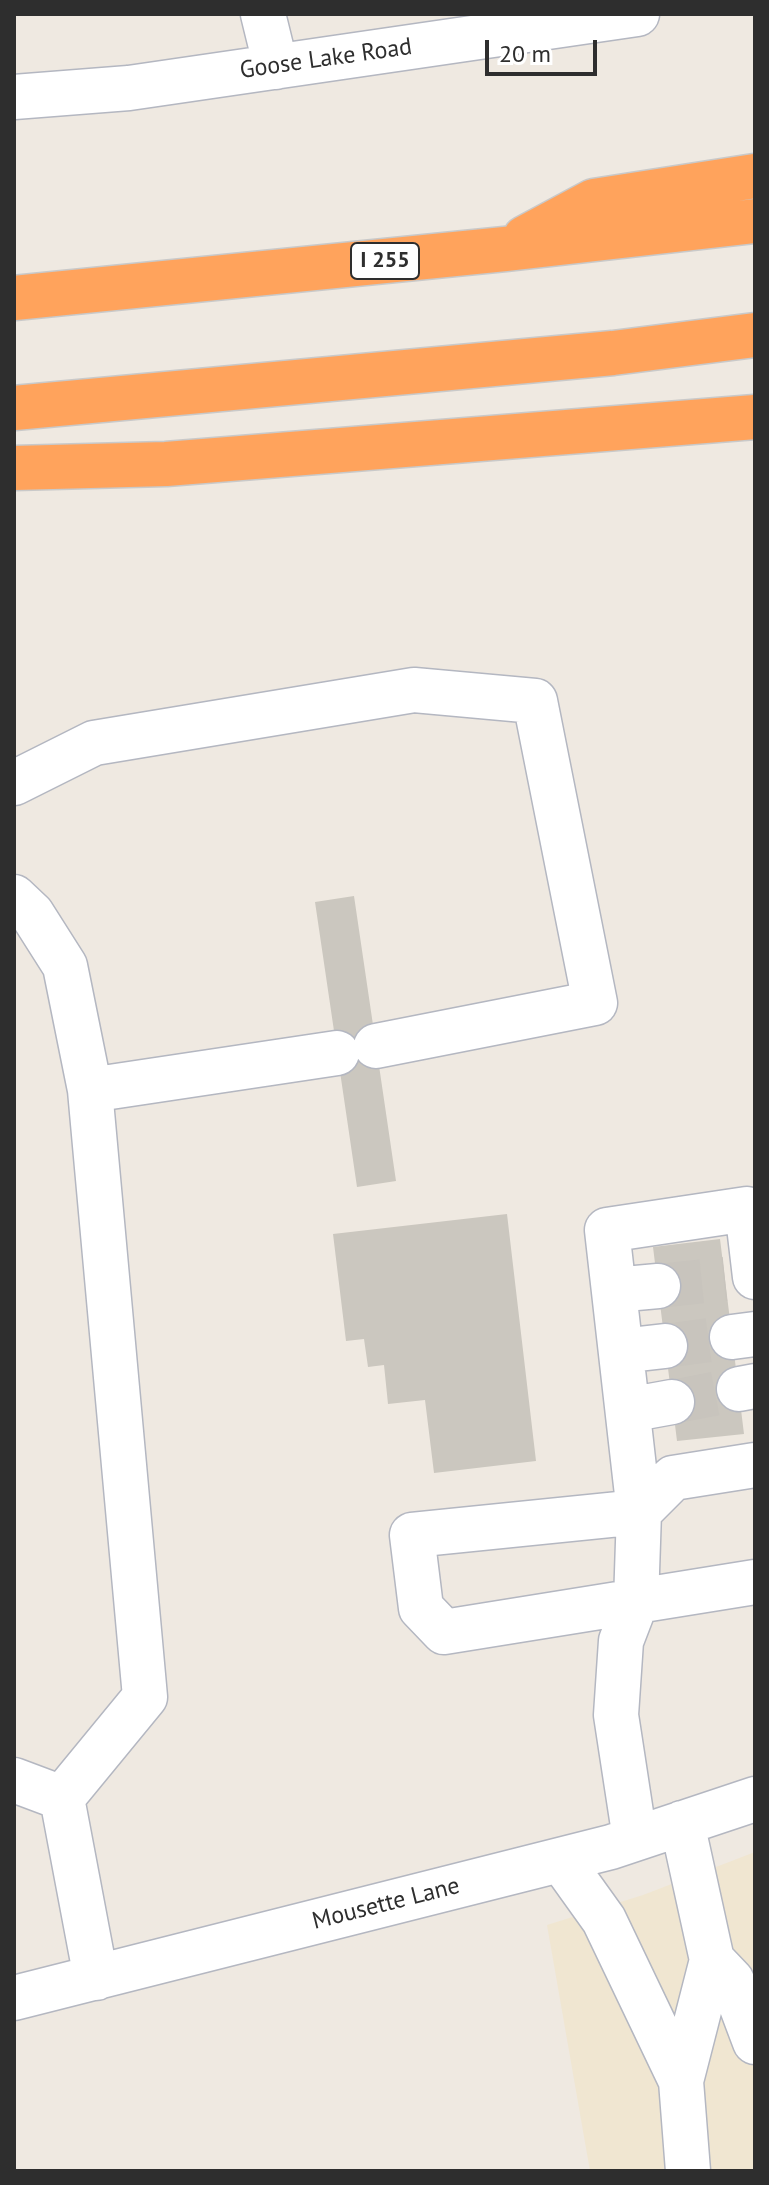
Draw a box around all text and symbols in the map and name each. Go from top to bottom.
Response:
scale bar [489,24,601,74]
street label: Goose Lake Road [238,33,414,85]
text: 20 m [499,38,551,69]
road number: I 255 [351,243,419,279]
street label: Mousette Lane [309,1872,463,1936]

